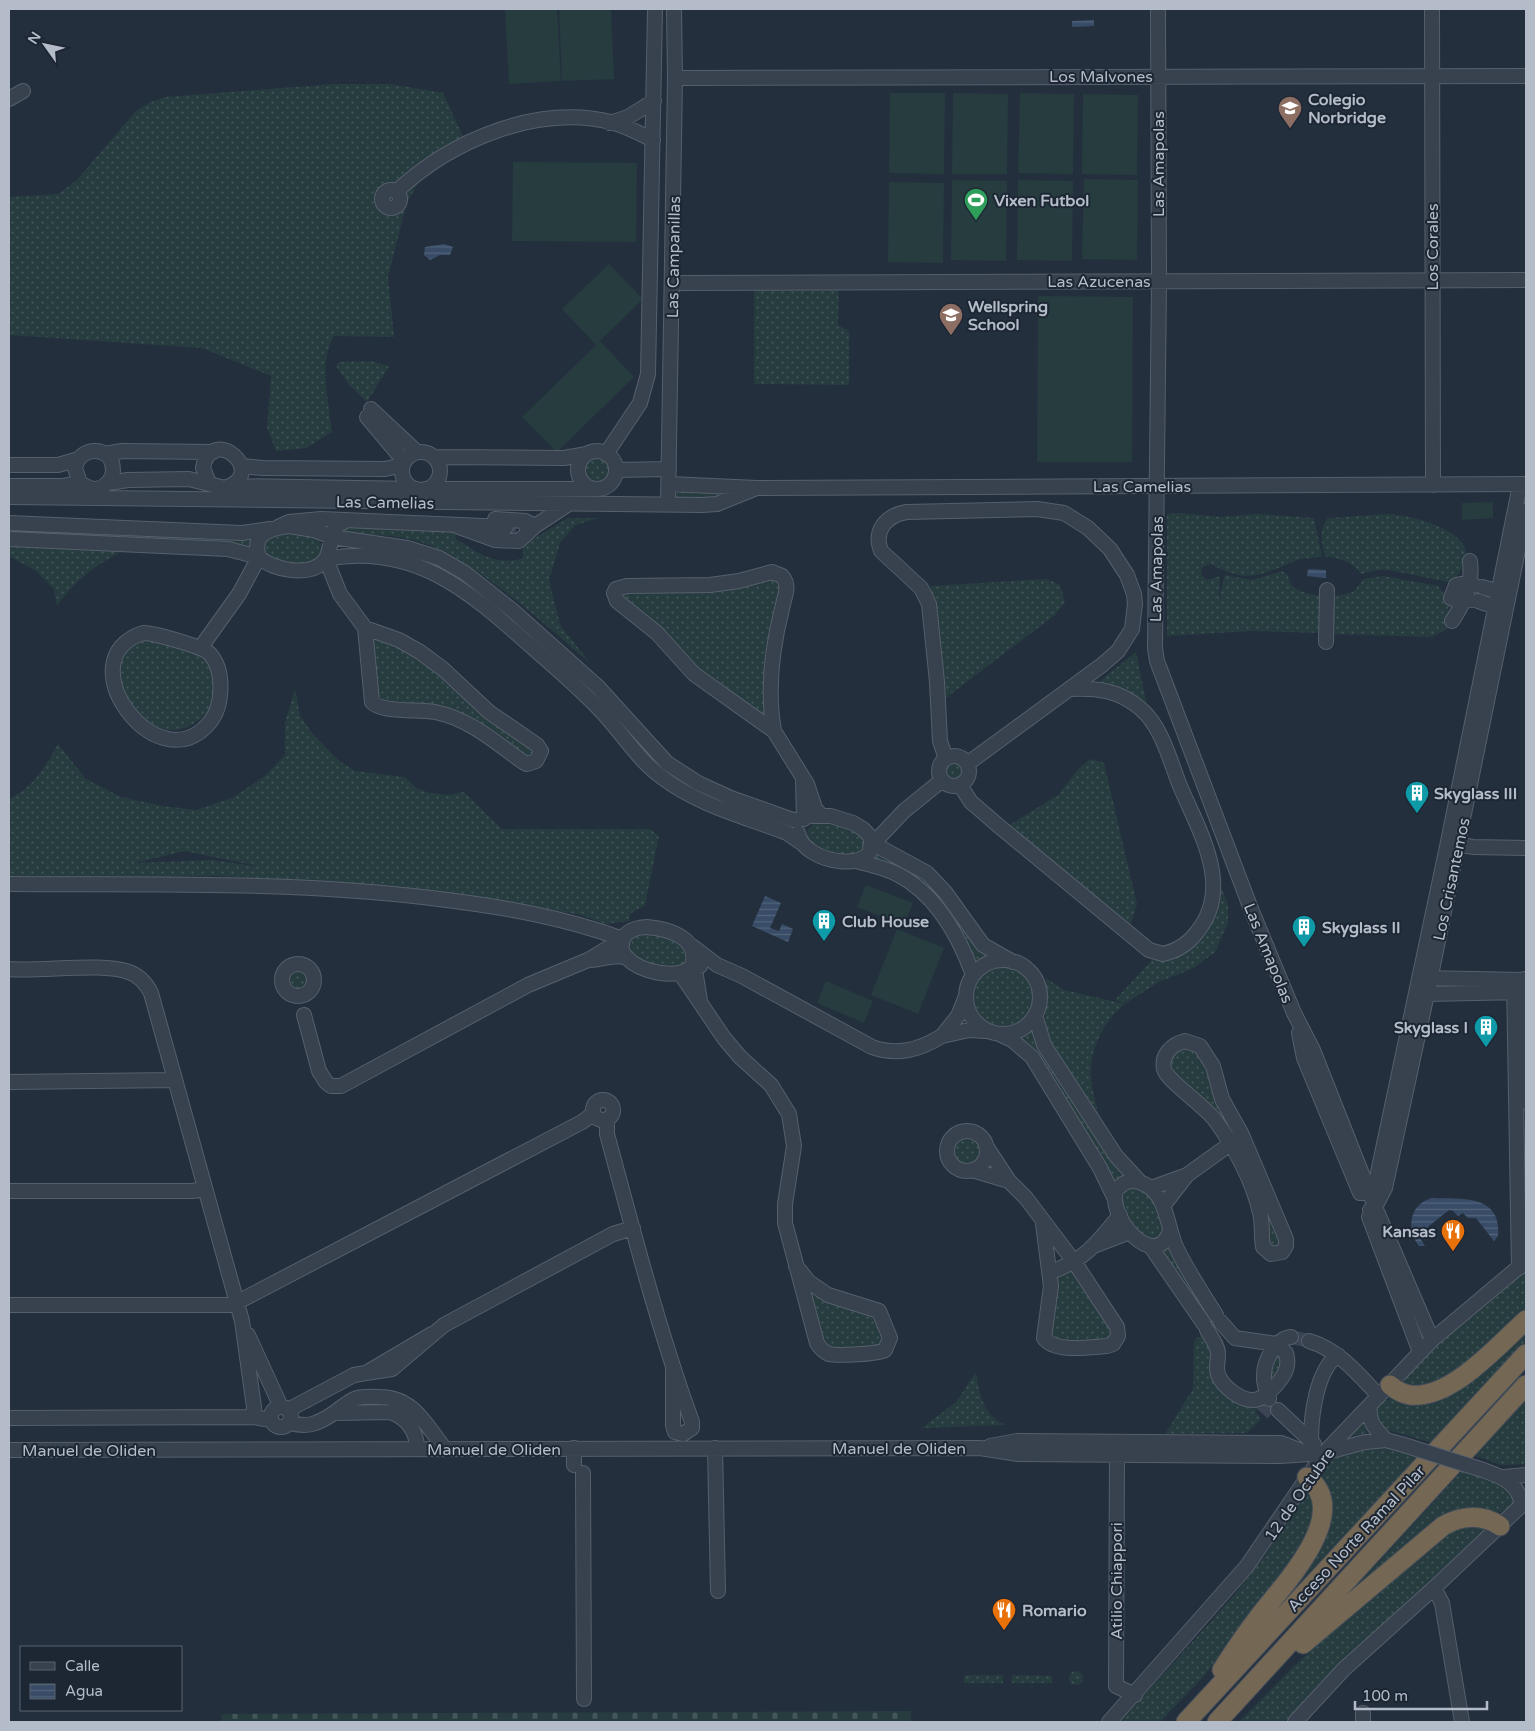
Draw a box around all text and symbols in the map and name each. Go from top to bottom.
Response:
north arrow [20,20,70,70]
text: N [24,29,45,48]
street label: Los Malvones [1049,67,1153,87]
place label: Colegio Norbridge [1308,90,1386,128]
school or university icon: Colegio Norbridge [1277,95,1303,129]
street label: Las Amapolas [1149,111,1169,217]
sports icon: Vixen Futbol [963,187,989,221]
place label: Vixen Futbol [994,191,1089,211]
street label: Las Campanillas [663,196,685,318]
street label: Los Corales [1423,203,1443,291]
street label: Las Azucenas [1047,272,1151,292]
place label: Wellspring School [968,297,1048,335]
school or university icon: Wellspring School [938,302,964,336]
street label: Las Camelias [1093,477,1191,497]
street label: Las Camelias [336,492,434,514]
street label: Las Amapolas [1146,516,1168,622]
building icon: Skyglass III [1404,780,1430,814]
place label: Skyglass III [1434,784,1517,804]
street label: Los Crisantemos [1429,816,1475,943]
street label: Las Amapolas [1239,900,1297,1006]
building icon: Club House [811,908,837,942]
place label: Club House [842,912,929,932]
building icon: Skyglass II [1291,914,1317,948]
place label: Skyglass II [1322,918,1401,938]
building icon: Skyglass I [1473,1014,1499,1048]
place label: Skyglass I [1394,1018,1468,1038]
restaurant icon: Kansas [1440,1218,1466,1252]
place label: Kansas [1382,1222,1436,1242]
street label: Manuel de Oliden [832,1439,966,1459]
street label: Manuel de Oliden [427,1440,561,1460]
street label: Manuel de Oliden [22,1441,156,1461]
street label: 12 de Octubre [1260,1444,1339,1545]
street label: Acceso Norte Ramal Pilar [1284,1461,1430,1616]
street label: Atilio Chiappori [1107,1522,1127,1640]
restaurant icon: Romario [991,1597,1017,1631]
place label: Romario [1022,1601,1087,1621]
legend [20,1646,182,1711]
text: Calle [65,1657,100,1675]
scale bar [1355,1678,1488,1710]
text: Agua [65,1682,103,1700]
text: 100 m [1362,1687,1408,1705]

